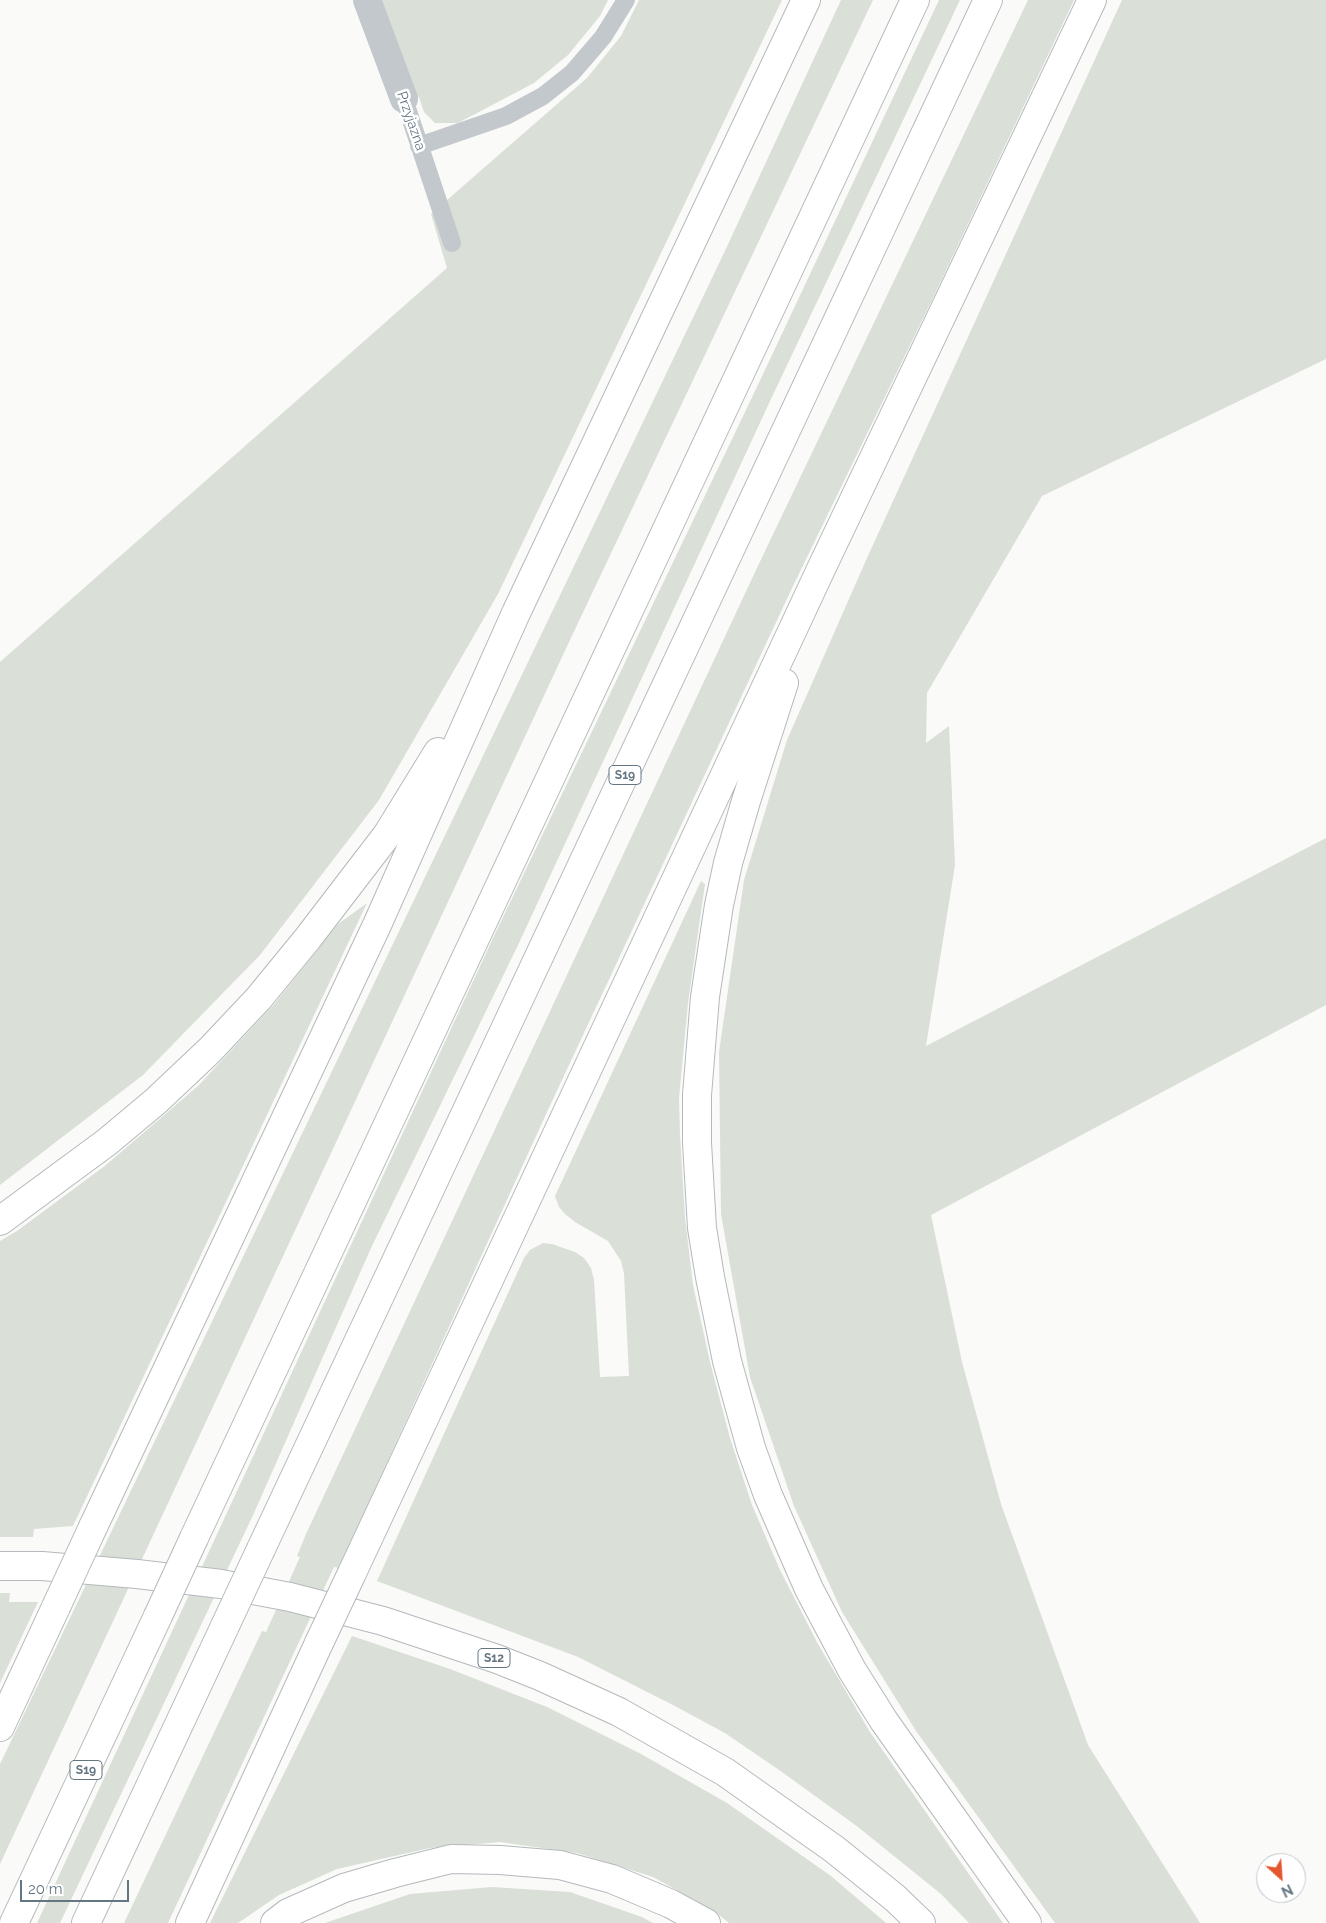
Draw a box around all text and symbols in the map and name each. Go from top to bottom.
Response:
street label: Przyjazna [393,89,429,153]
road number: S19 [609,766,641,784]
road number: S12 [478,1649,510,1668]
road number: S19 [70,1760,102,1780]
north arrow [1256,1853,1306,1903]
scale bar [22,1870,131,1902]
text: 20 m [28,1880,63,1898]
text: N [1279,1881,1295,1900]

